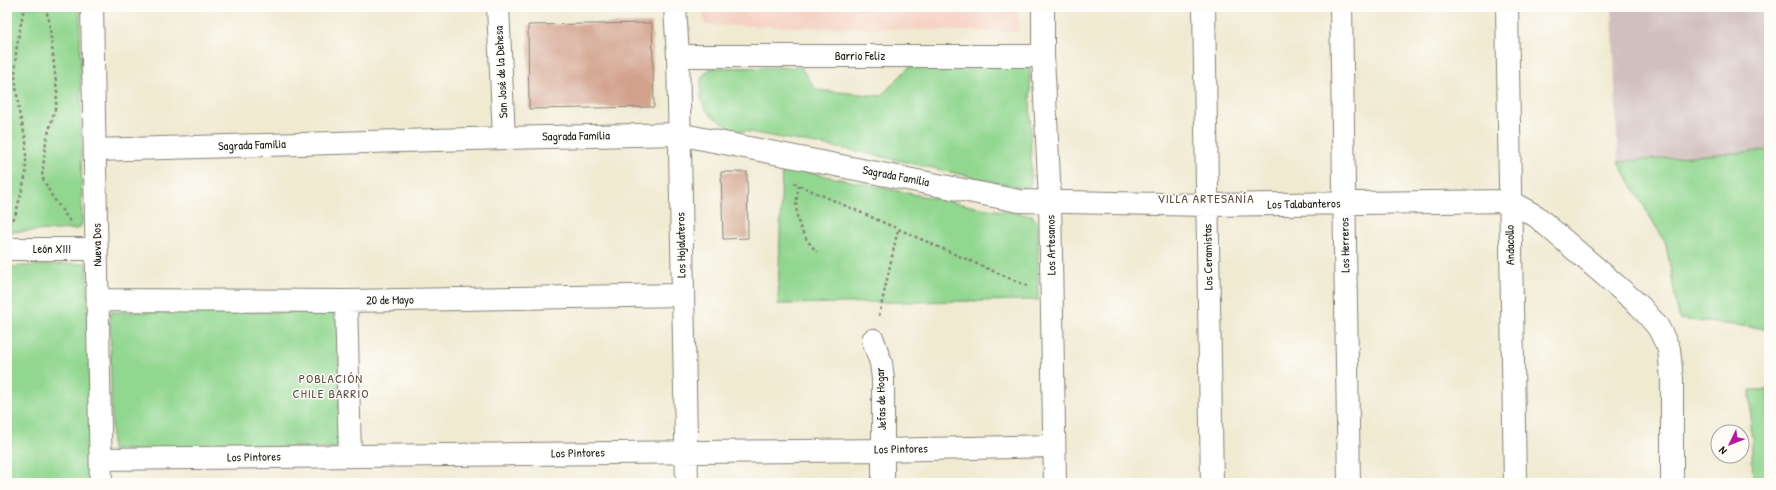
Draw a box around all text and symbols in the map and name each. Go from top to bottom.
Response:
street label: San José de la Dehesa [490,25,511,119]
street label: Barrio Feliz [835,47,885,64]
street label: Sagrada Familia [542,126,610,145]
street label: Sagrada Familia [218,135,286,154]
street label: Sagrada Familia [861,161,931,190]
district label: VILLA ARTESANÍA [1157,189,1255,207]
street label: Los Talabanteros [1267,194,1341,213]
street label: Los Hojalateros [671,212,690,278]
street label: Los Artesanos [1041,214,1060,275]
street label: Los Herreros [1336,217,1353,273]
street label: Nueva Dos [88,223,105,267]
street label: Los Ceramistas [1198,223,1217,290]
street label: Andacollo [1501,225,1518,265]
street label: León XIII [33,240,71,257]
street label: 20 de Mayo [366,291,414,308]
street label: Jefas de Hogar [871,367,890,431]
district label: POBLACIÓN CHILE BARRIO [293,369,369,402]
north arrow [1710,424,1750,464]
street label: Los Pintores [874,440,928,457]
street label: Los Pintores [551,444,605,461]
text: N [1715,444,1730,458]
street label: Los Pintores [227,448,281,465]

